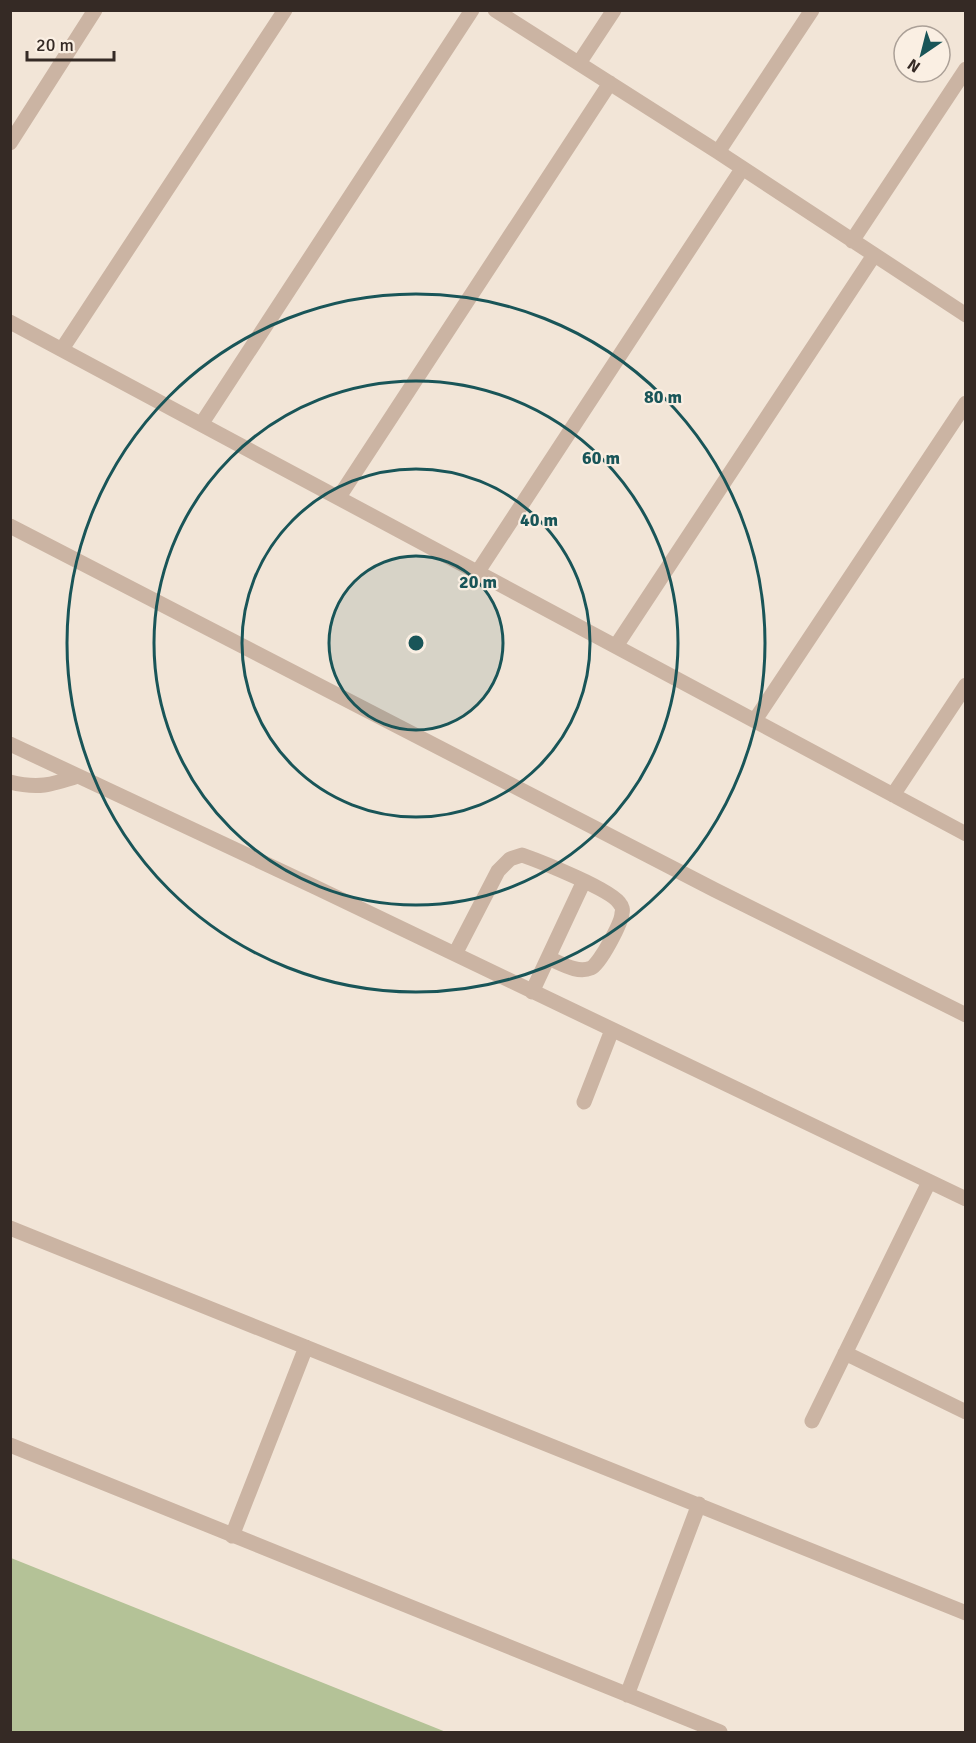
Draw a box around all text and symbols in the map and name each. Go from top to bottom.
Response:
scale bar [27,24,114,62]
north arrow [892,24,952,84]
text: 20 m [36,34,74,56]
text: N [904,54,924,77]
text: 80 m [644,386,682,408]
text: 60 m [582,447,620,469]
text: 40 m [520,509,558,531]
text: 20 m [459,571,497,593]
centre of rings [406,633,426,653]

